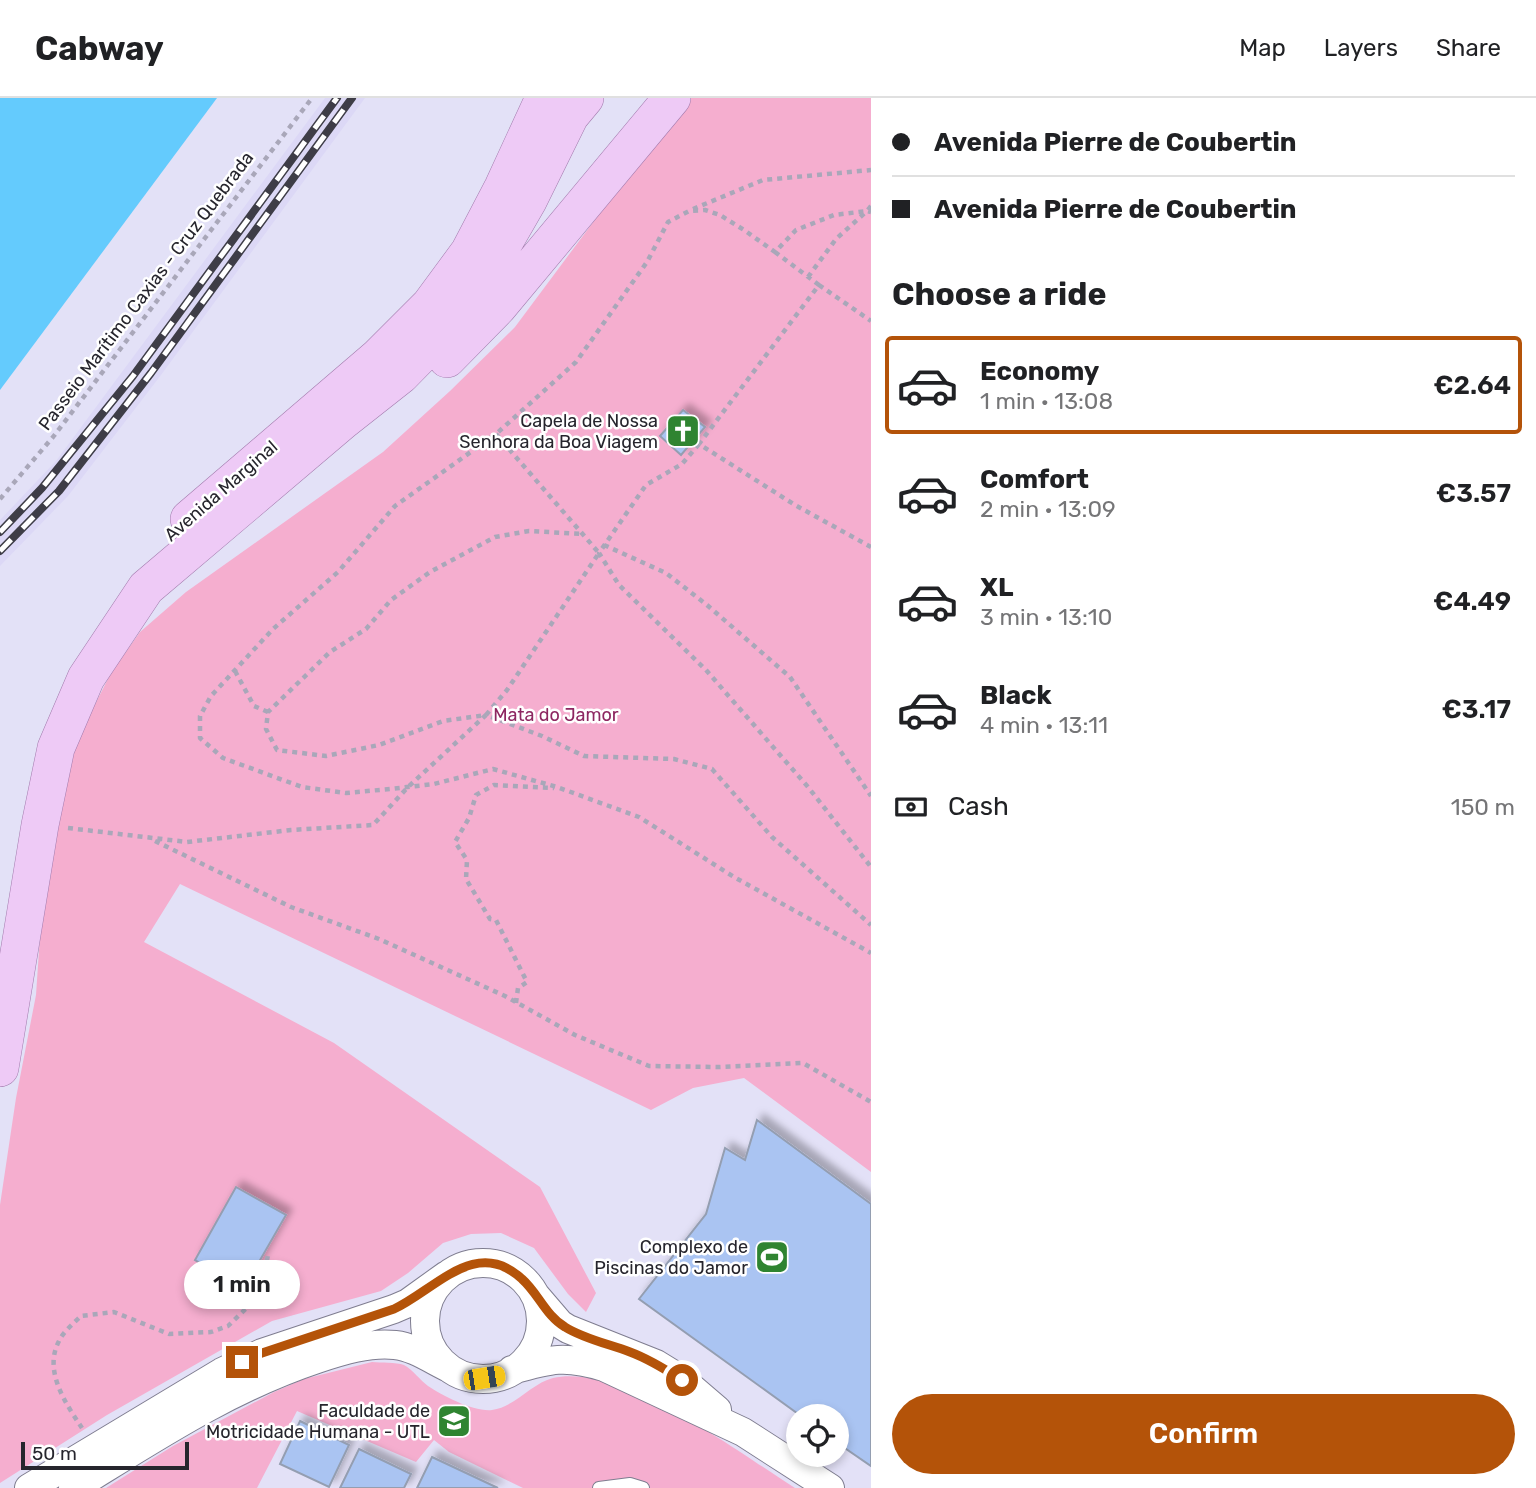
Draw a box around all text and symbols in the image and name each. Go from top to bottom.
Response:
text: Cabway [35,29,164,68]
text: Map [1239,34,1286,62]
text: Layers [1324,34,1398,62]
text: Share [1436,34,1501,62]
text: Avenida Pierre de Coubertin [934,127,1297,158]
street label: Passeio Marítimo Caxias - Cruz Quebrada [34,147,258,435]
text: Avenida Pierre de Coubertin [934,194,1297,225]
text: Choose a ride [892,275,1106,313]
icon: car [896,354,959,417]
text: Economy [980,356,1099,387]
text: €2.64 [1433,370,1511,401]
text: 1 min · 13:08 [980,387,1113,415]
place label: Capela de Nossa Senhora da Boa Viagem [459,410,658,453]
church icon: Capela de Nossa Senhora da Boa Viagem [664,412,702,450]
street label: Avenida Marginal [160,436,282,546]
icon: car [896,462,959,525]
text: Comfort [980,464,1089,495]
text: €3.57 [1436,478,1511,509]
text: 2 min · 13:09 [980,495,1116,523]
icon: car [896,570,959,633]
text: XL [980,572,1013,603]
text: €4.49 [1433,586,1511,617]
text: 3 min · 13:10 [980,603,1112,631]
icon: car [896,678,959,741]
text: Black [980,680,1052,711]
text: €3.17 [1442,694,1511,725]
park label: Mata do Jamor [493,704,619,726]
text: 4 min · 13:11 [980,711,1108,739]
icon: cash [892,788,930,826]
text: Cash [948,791,1009,822]
text: 150 m [1451,793,1515,821]
place label: Complexo de Piscinas do Jamor [594,1236,748,1279]
sports icon: Complexo de Piscinas do Jamor [753,1238,791,1276]
callout: 1 min [184,1260,300,1310]
text: 1 min [213,1270,271,1298]
route end [226,1346,258,1378]
car [462,1364,507,1392]
route start [666,1364,698,1396]
button: Confirm [892,1394,1515,1474]
place label: Faculdade de Motricidade Humana - UTL [206,1400,430,1443]
school or university icon: Faculdade de Motricidade Humana - UTL [435,1402,473,1440]
map controls [786,1404,849,1467]
button: locate [786,1404,849,1467]
scale bar [21,1439,189,1471]
text: 50 m [32,1442,77,1465]

